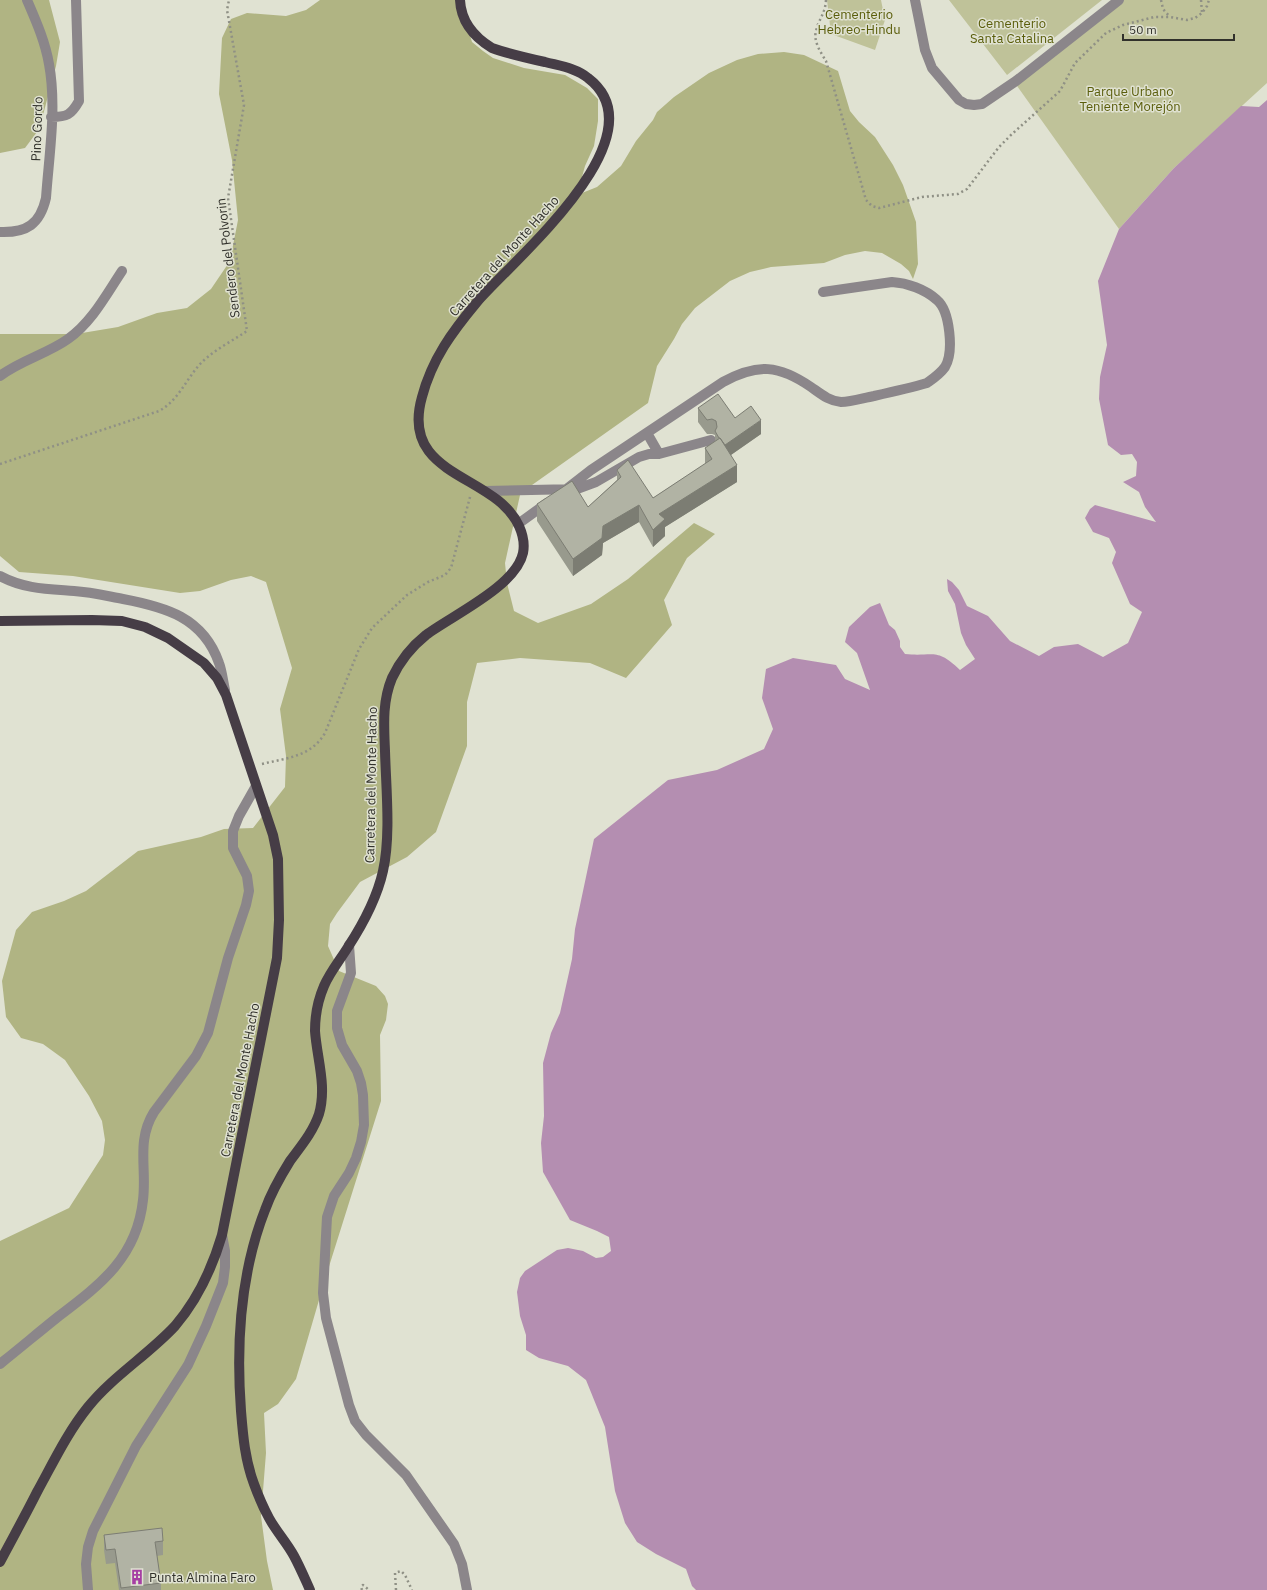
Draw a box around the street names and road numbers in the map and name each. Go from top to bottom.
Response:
street label: Pino Gordo [27,96,47,162]
street label: Carretera del Monte Hacho [445,192,563,320]
street label: Sendero del Polvorin [212,197,244,319]
street label: Carretera del Monte Hacho [361,707,381,863]
street label: Carretera del Monte Hacho [217,1002,263,1158]

